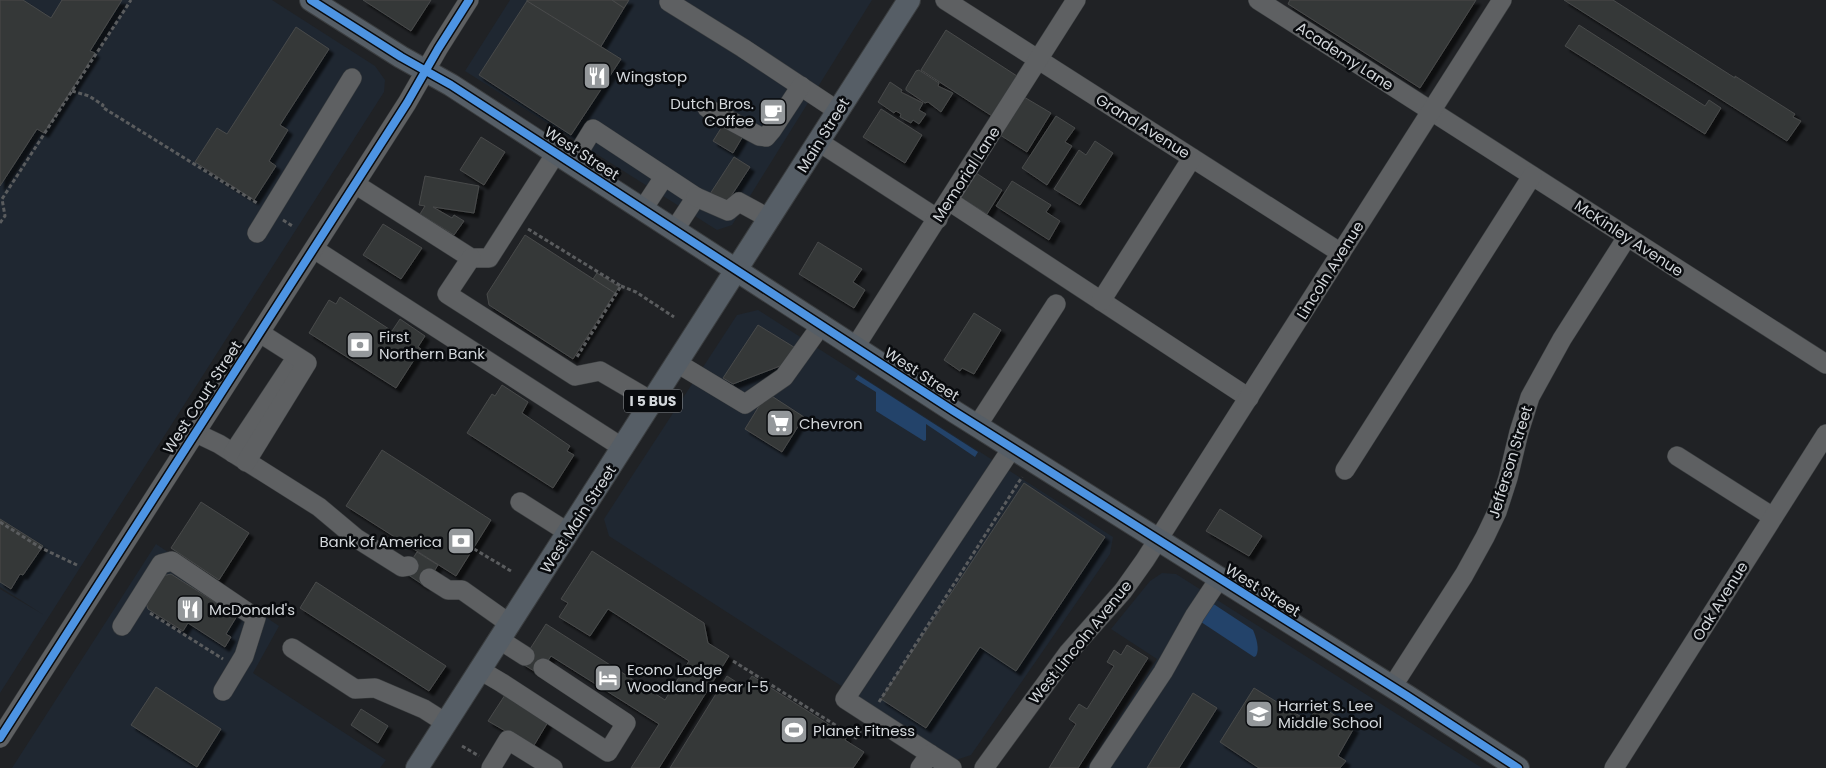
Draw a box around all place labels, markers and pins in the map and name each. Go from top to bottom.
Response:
restaurant icon: Wingstop [582,61,612,91]
place label: Wingstop [616,66,687,87]
place label: Dutch Bros. Coffee [670,93,754,131]
cafe icon: Dutch Bros. Coffee [758,97,788,127]
place label: First Northern Bank [379,326,485,364]
bank icon: First Northern Bank [345,330,375,360]
supermarket icon: Chevron [765,408,795,438]
place label: Chevron [799,413,863,434]
bank icon: Bank of America [446,526,476,556]
place label: Bank of America [319,531,442,552]
restaurant icon: McDonald's [175,594,205,624]
place label: McDonald's [209,599,295,620]
place label: Econo Lodge Woodland near I-5 [627,659,769,697]
hotel icon: Econo Lodge Woodland near I-5 [593,663,623,693]
place label: Harriet S. Lee Middle School [1278,695,1382,733]
school or university icon: Harriet S. Lee Middle School [1244,699,1274,729]
sports icon: Planet Fitness [779,715,809,745]
place label: Planet Fitness [813,720,915,741]

